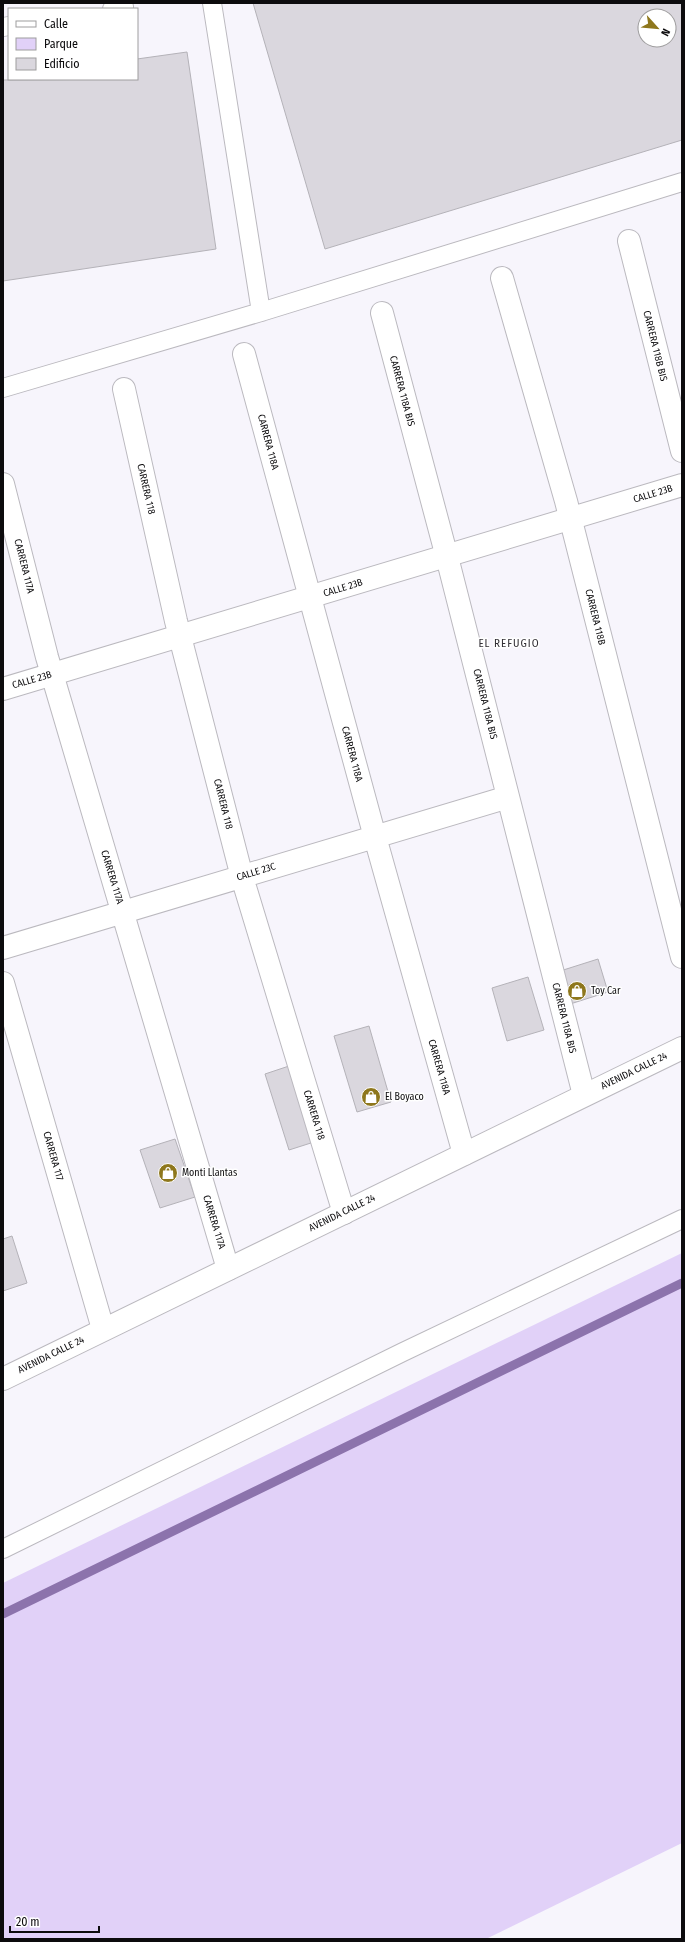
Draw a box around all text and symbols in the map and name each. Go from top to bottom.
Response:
legend [8,8,138,80]
north arrow [637,8,677,48]
text: Calle [44,17,68,31]
text: N [658,26,673,38]
text: Parque [44,37,78,51]
text: Edificio [44,57,80,71]
street label: CARRERA 118B BIS [640,309,670,383]
street label: CARRERA 118A BIS [387,355,417,428]
street label: CARRERA 118A [255,413,281,472]
street label: CARRERA 118 [134,462,158,516]
street label: CALLE 23B [632,482,675,506]
street label: CARRERA 117A [11,538,37,595]
street label: CALLE 23B [322,576,365,600]
street label: CARRERA 118B [582,588,608,647]
district label: EL REFUGIO [478,637,540,650]
street label: CARRERA 118A BIS [470,667,500,741]
street label: CALLE 23B [11,668,54,691]
street label: CARRERA 118A [339,725,365,784]
street label: CARRERA 118 [211,777,235,831]
street label: CARRERA 117A [98,849,126,906]
street label: CALLE 23C [235,860,277,884]
shop icon: Toy Car [566,980,588,1002]
street label: CARRERA 118A BIS [549,981,579,1055]
place label: Toy Car [591,985,621,997]
street label: CARRERA 118A [425,1038,453,1097]
street label: AVENIDA CALLE 24 [599,1050,669,1092]
shop icon: El Boyaco [360,1086,382,1108]
street label: CARRERA 118 [301,1089,327,1141]
place label: El Boyaco [385,1091,424,1103]
street label: CARRERA 117 [40,1130,66,1182]
shop icon: Monti Llantas [157,1162,179,1184]
place label: Monti Llantas [182,1167,237,1179]
street label: AVENIDA CALLE 24 [307,1192,377,1234]
street label: CARRERA 117A [200,1194,228,1251]
street label: AVENIDA CALLE 24 [16,1334,86,1376]
scale bar [10,1908,99,1934]
text: 20 m [16,1915,40,1929]

